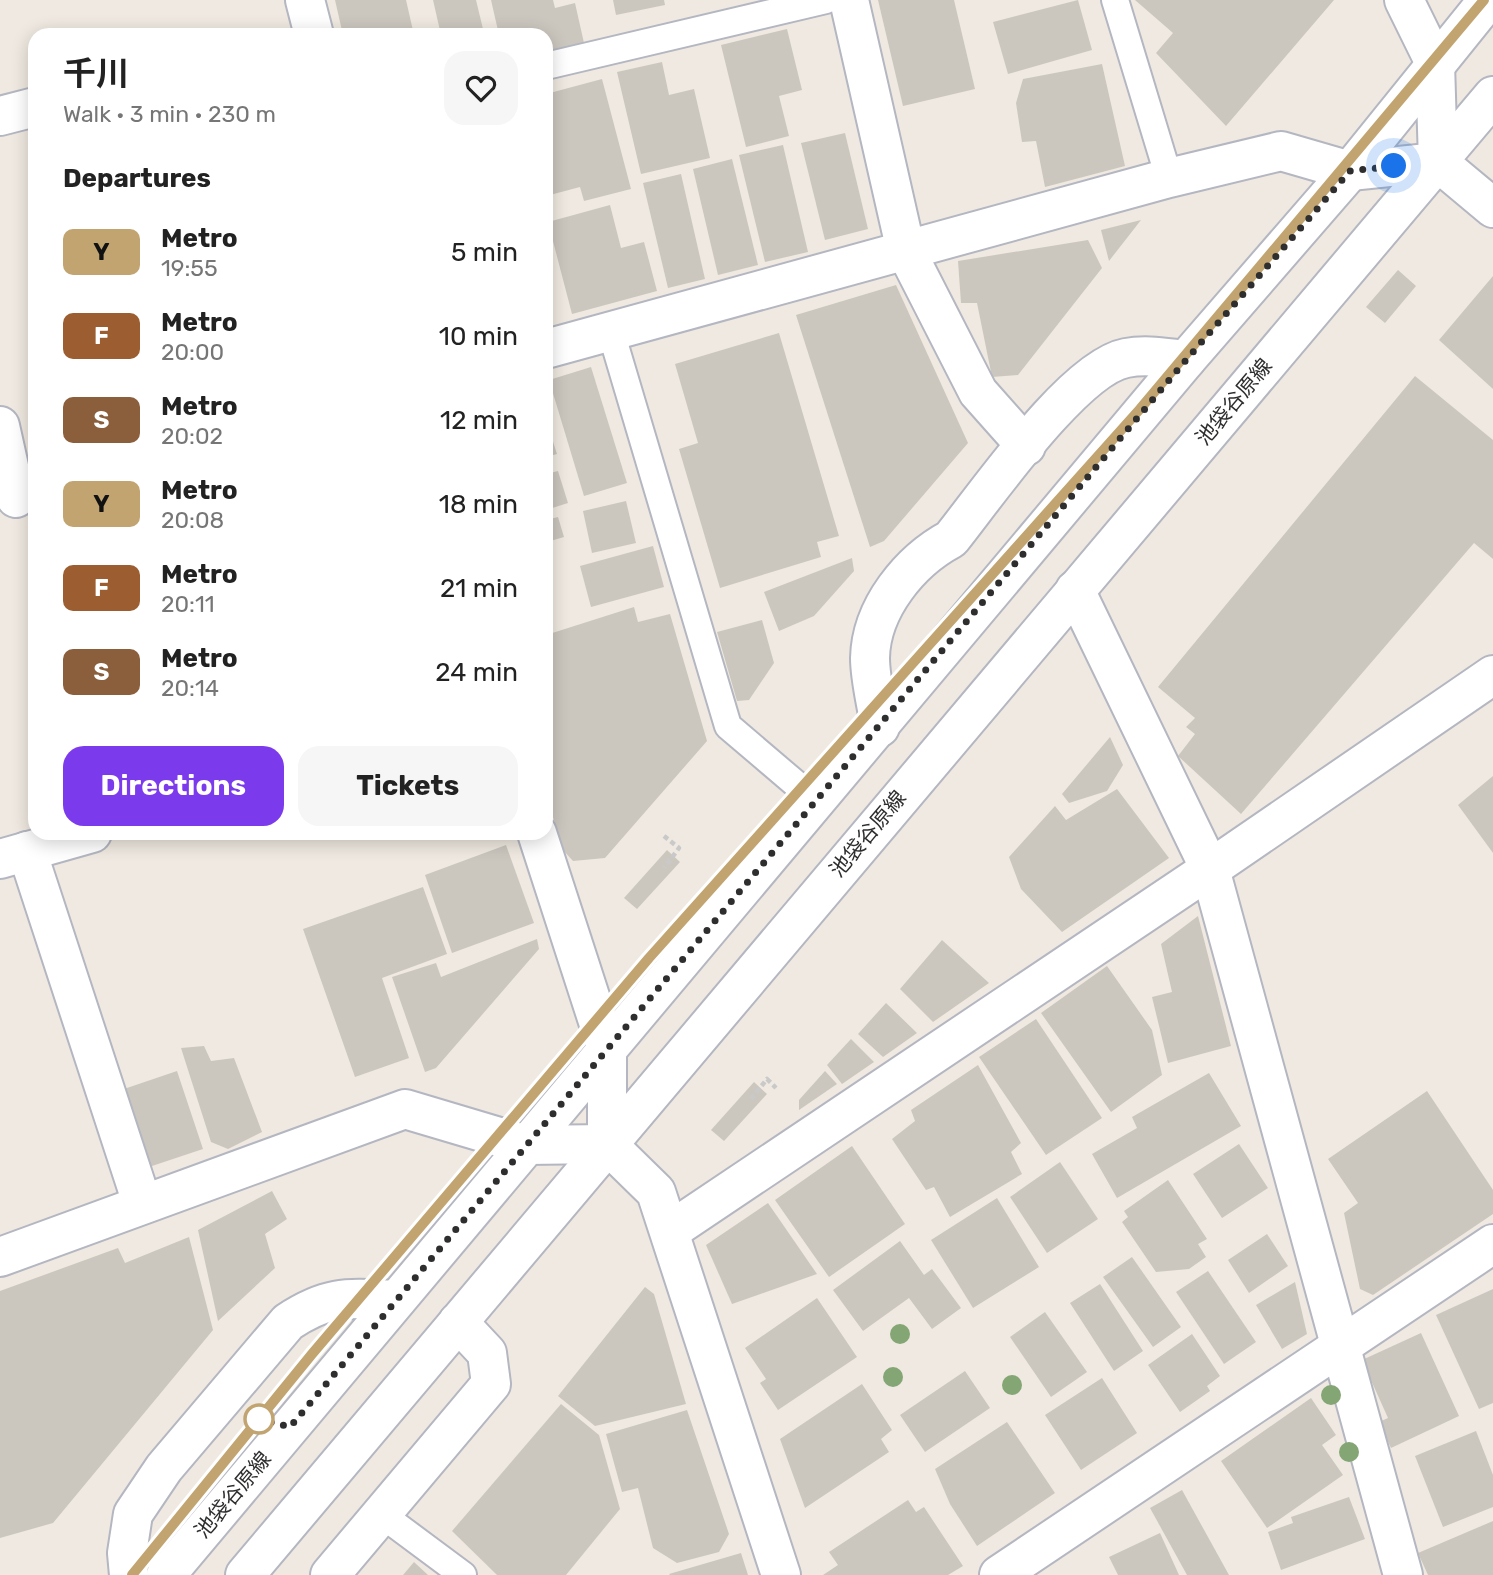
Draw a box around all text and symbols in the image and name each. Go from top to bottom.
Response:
button: heart [444,51,518,125]
text: 千川 [63,54,129,93]
text: Walk · 3 min · 230 m [63,100,276,128]
your location [1376,148,1411,183]
text: Departures [63,163,211,194]
text: Metro [161,223,238,254]
text: 5 min [451,237,518,268]
text: Y [93,238,110,266]
text: 19:55 [161,254,218,282]
text: Metro [161,307,238,338]
text: 10 min [439,321,518,352]
text: F [94,322,109,350]
text: 20:00 [161,338,224,366]
street label: 池袋谷原線 [1190,353,1277,450]
text: Metro [161,391,238,422]
text: 12 min [440,405,518,436]
text: S [94,406,109,434]
text: 20:02 [161,422,223,450]
text: Metro [161,475,238,506]
text: 18 min [439,489,518,520]
text: Y [93,490,110,518]
text: 20:08 [161,506,224,534]
text: Metro [161,559,238,590]
text: 21 min [440,573,518,604]
text: F [94,574,109,602]
text: 20:11 [161,590,215,618]
text: Metro [161,643,238,674]
text: 24 min [435,657,518,688]
text: S [94,658,109,686]
text: 20:14 [161,674,219,702]
button: Directions [63,746,284,826]
button: Tickets [298,746,518,826]
street label: 池袋谷原線 [824,785,911,882]
unlabelled marker [244,1404,274,1434]
street label: 池袋谷原線 [189,1446,276,1543]

